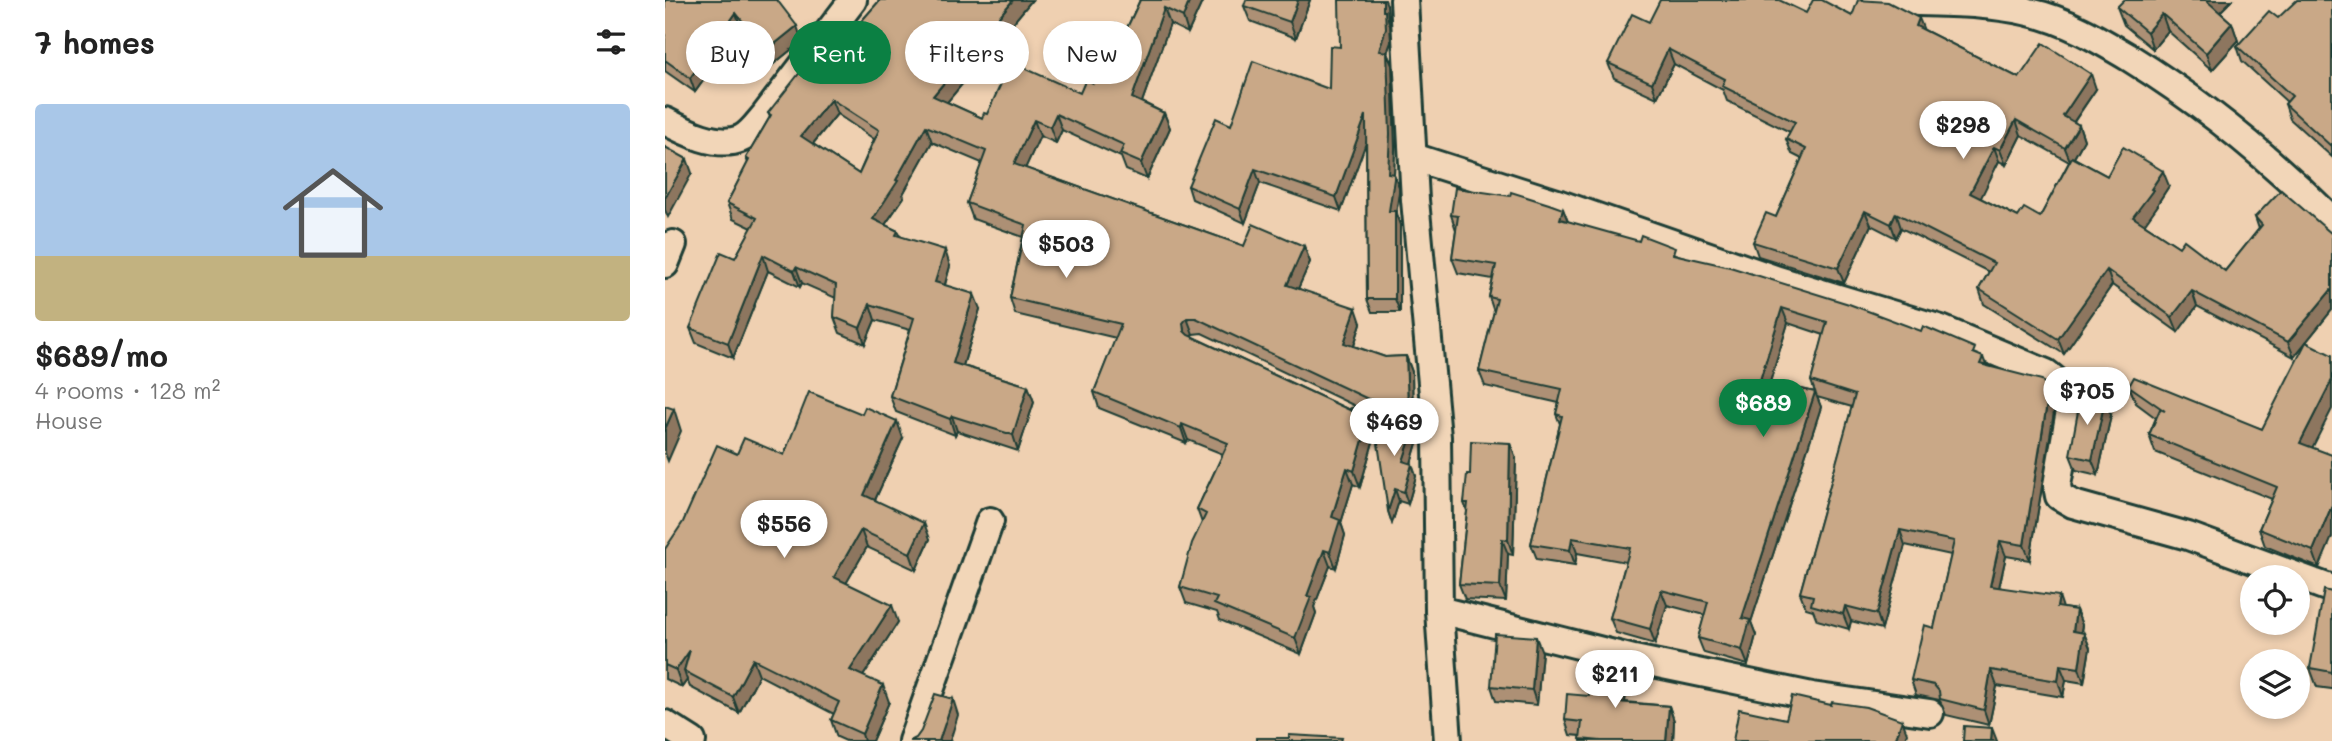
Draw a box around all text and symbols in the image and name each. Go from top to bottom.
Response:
chip: Buy [686,21,775,84]
chip: Rent [789,21,891,84]
chip: Filters [905,21,1029,84]
chip: New [1043,21,1142,84]
text: 7 homes [35,22,155,62]
icon: filters [592,23,630,61]
pin: $298 [1922,102,2004,161]
text: $298 [1935,109,1991,139]
icon: home [270,150,396,276]
pin: $503 [1025,220,1107,280]
text: $503 [1038,228,1094,258]
text: $689/mo [35,335,168,375]
pin: $705 [2046,368,2128,427]
text: 4 rooms · 128 m² [35,375,220,405]
text: $705 [2059,375,2115,405]
pin: $689 [1722,380,1804,439]
text: $689 [1735,387,1791,417]
pin: $469 [1353,398,1435,458]
text: House [35,405,103,435]
text: $469 [1366,406,1422,436]
pin: $556 [743,500,825,560]
text: $556 [757,508,812,538]
map controls [2240,565,2310,719]
button: locate [2240,565,2310,635]
button: layers [2240,649,2310,719]
pin: $211 [1574,650,1656,710]
text: $211 [1591,658,1639,688]

